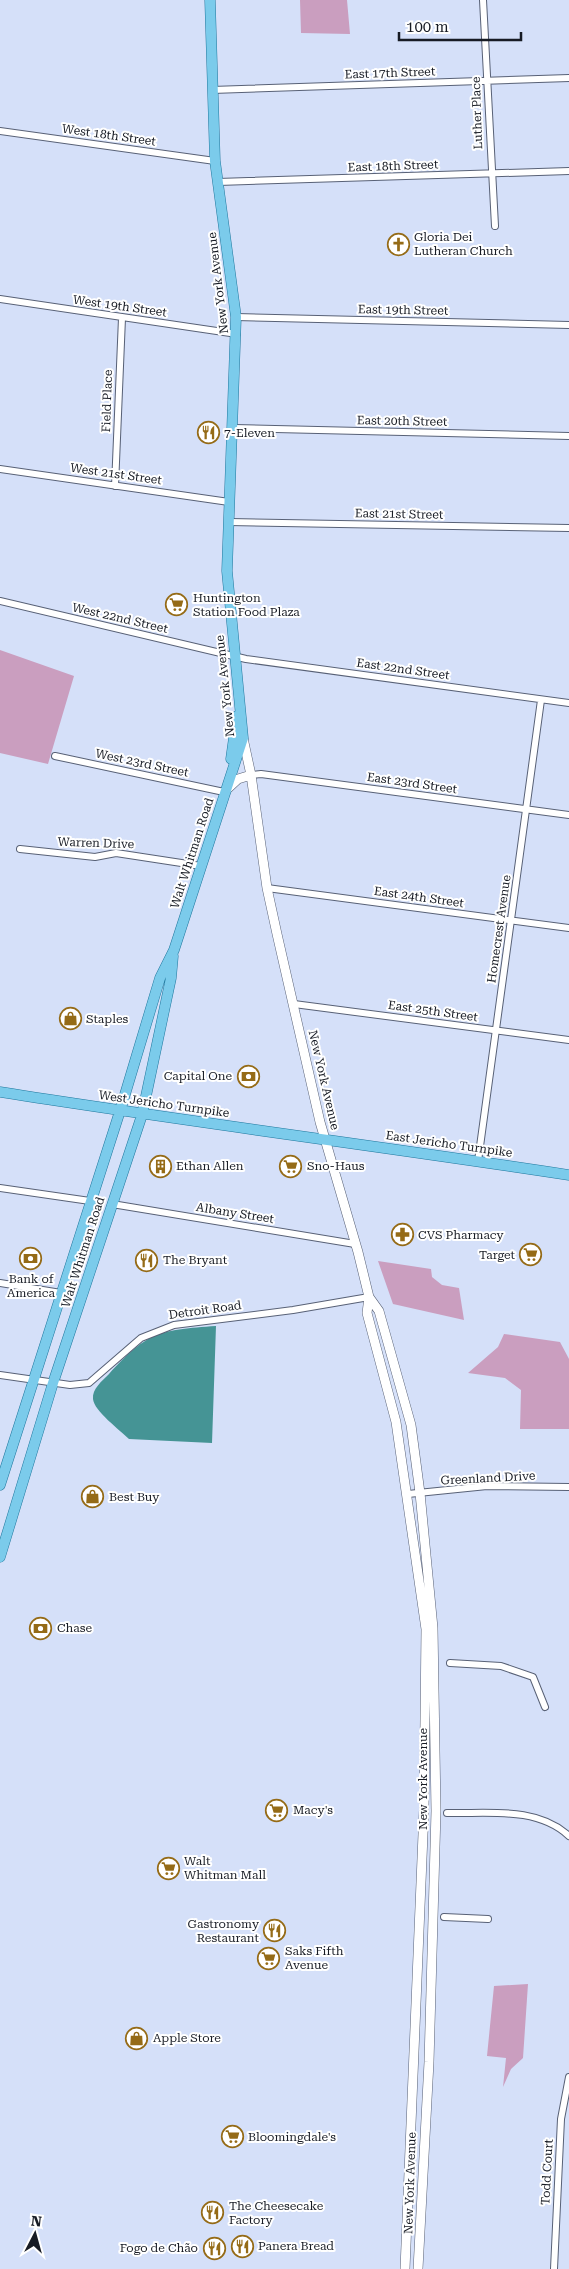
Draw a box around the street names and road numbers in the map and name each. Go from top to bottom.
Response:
street label: East 17th Street [344,64,436,82]
street label: Luther Place [469,76,485,150]
street label: West 18th Street [61,121,157,149]
street label: East 18th Street [347,157,439,175]
street label: New York Avenue [205,231,231,335]
street label: West 19th Street [72,292,168,320]
street label: East 19th Street [358,302,449,318]
street label: Field Place [99,369,115,433]
street label: East 20th Street [357,413,448,429]
street label: West 21st Street [69,461,163,487]
street label: East 21st Street [355,506,444,522]
street label: West 22nd Street [71,600,170,636]
street label: New York Avenue [213,634,237,738]
street label: East 22nd Street [356,656,451,683]
street label: West 23rd Street [94,746,190,780]
street label: East 23rd Street [366,770,458,796]
street label: Walt Whitman Road [167,796,217,910]
street label: Warren Drive [57,835,135,851]
street label: Homecrest Avenue [484,874,514,984]
street label: East 24th Street [373,884,465,910]
street label: East 25th Street [387,998,479,1024]
street label: New York Avenue [306,1029,342,1132]
street label: West Jericho Turnpike [98,1088,231,1120]
street label: East Jericho Turnpike [385,1128,514,1160]
street label: Walt Whitman Road [58,1195,108,1309]
street label: Albany Street [195,1200,275,1226]
street label: Detroit Road [168,1298,243,1322]
street label: Greenland Drive [440,1469,536,1487]
street label: New York Avenue [416,1728,430,1830]
street label: New York Avenue [401,2131,419,2234]
street label: Todd Court [538,2138,556,2205]

